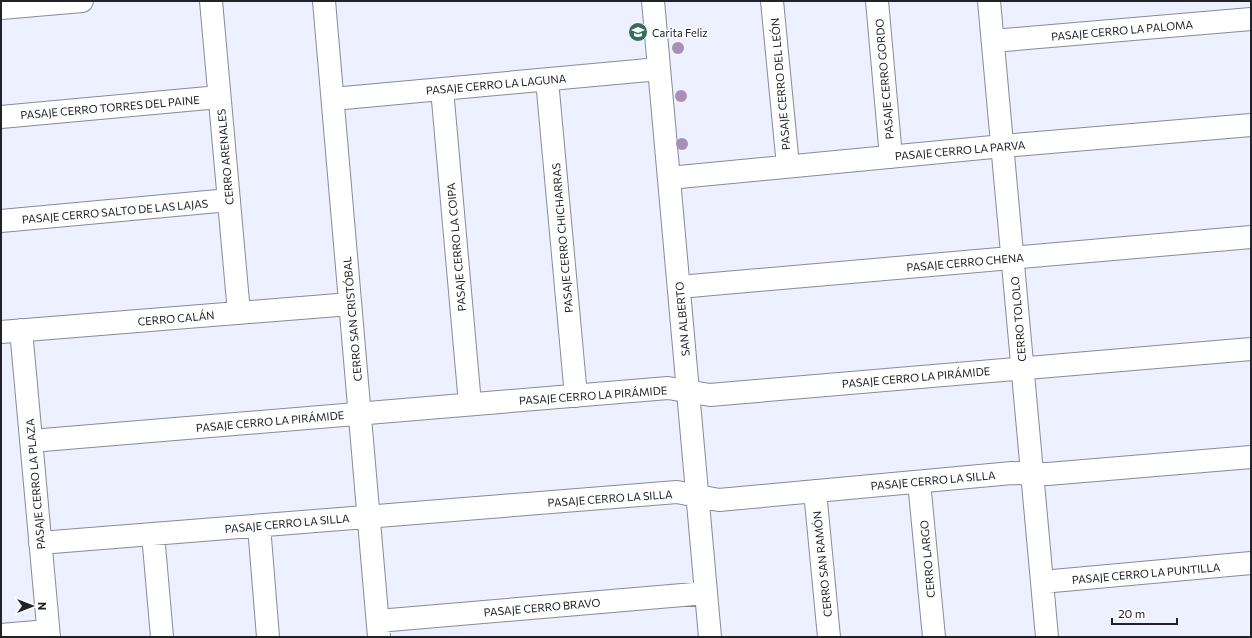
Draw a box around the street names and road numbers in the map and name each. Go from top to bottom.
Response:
street label: PASAJE CERRO DEL LEÓN [767,17,793,151]
street label: PASAJE CERRO LA PALOMA [1050,17,1194,44]
street label: PASAJE CERRO GORDO [872,18,897,140]
street label: PASAJE CERRO LA LAGUNA [425,71,567,98]
street label: PASAJE CERRO TORRES DEL PAINE [20,93,200,122]
street label: CERRO ARENALES [214,108,236,206]
street label: PASAJE CERRO LA PARVA [894,138,1026,163]
street label: PASAJE CERRO CHICHARRAS [549,162,576,314]
street label: PASAJE CERRO LA COIPA [444,182,469,312]
street label: PASAJE CERRO SALTO DE LAS LAJAS [21,196,209,227]
street label: PASAJE CERRO CHENA [906,250,1025,275]
street label: CERRO SAN CRISTÓBAL [339,256,364,382]
street label: CERRO TOLOLO [1008,276,1028,362]
street label: SAN ALBERTO [672,281,692,357]
street label: CERRO CALÁN [137,307,215,328]
street label: PASAJE CERRO LA PIRÁMIDE [841,363,991,391]
street label: PASAJE CERRO LA PIRÁMIDE [518,382,668,408]
street label: PASAJE CERRO LA PIRÁMIDE [195,407,345,435]
street label: PASAJE CERRO LA PLAZA [23,418,48,550]
street label: PASAJE CERRO LA SILLA [870,468,996,493]
street label: PASAJE CERRO LA SILLA [547,487,673,510]
street label: CERRO SAN RAMÓN [809,510,834,618]
street label: PASAJE CERRO LA SILLA [224,511,350,536]
street label: CERRO LARGO [917,520,937,598]
street label: PASAJE CERRO LA PUNTILLA [1071,560,1221,587]
street label: PASAJE CERRO BRAVO [483,595,601,620]

